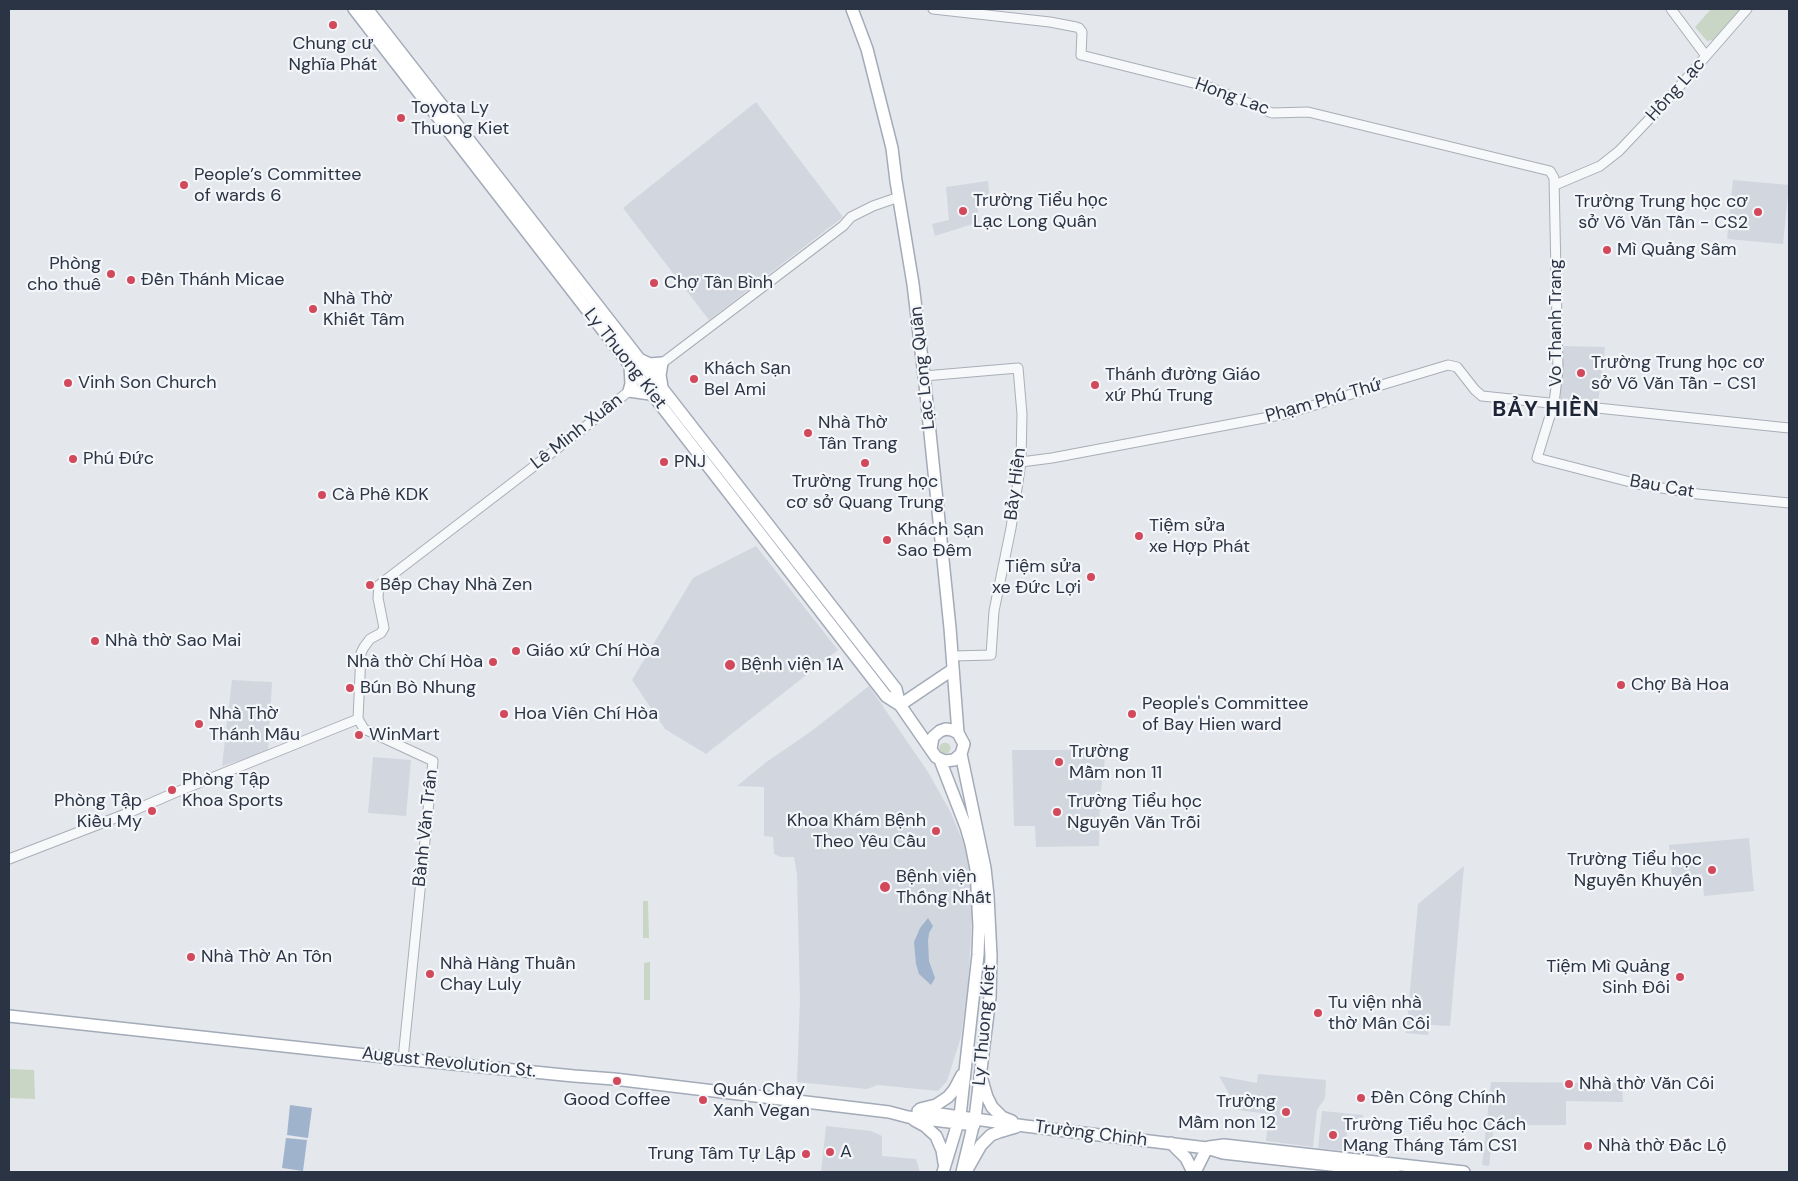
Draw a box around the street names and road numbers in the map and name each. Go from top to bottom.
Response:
street label: Hồng Lạc [1642,54,1710,126]
street label: Hong Lac [1192,74,1272,120]
street label: Vo Thanh Trang [1545,259,1567,387]
street label: Ly Thuong Kiet [579,304,671,414]
street label: Lạc Long Quân [906,306,940,430]
street label: Phạm Phú Thứ [1264,374,1384,428]
street label: Lê Minh Xuân [527,390,627,474]
street label: Bảy Hiền [1001,447,1031,521]
street label: Bau Cat [1628,471,1696,503]
street label: Bành Văn Trân [409,768,443,888]
street label: Ly Thuong Kiet [969,963,1001,1087]
street label: August Revolution St. [361,1043,537,1083]
street label: Trường Chinh [1035,1117,1147,1151]

